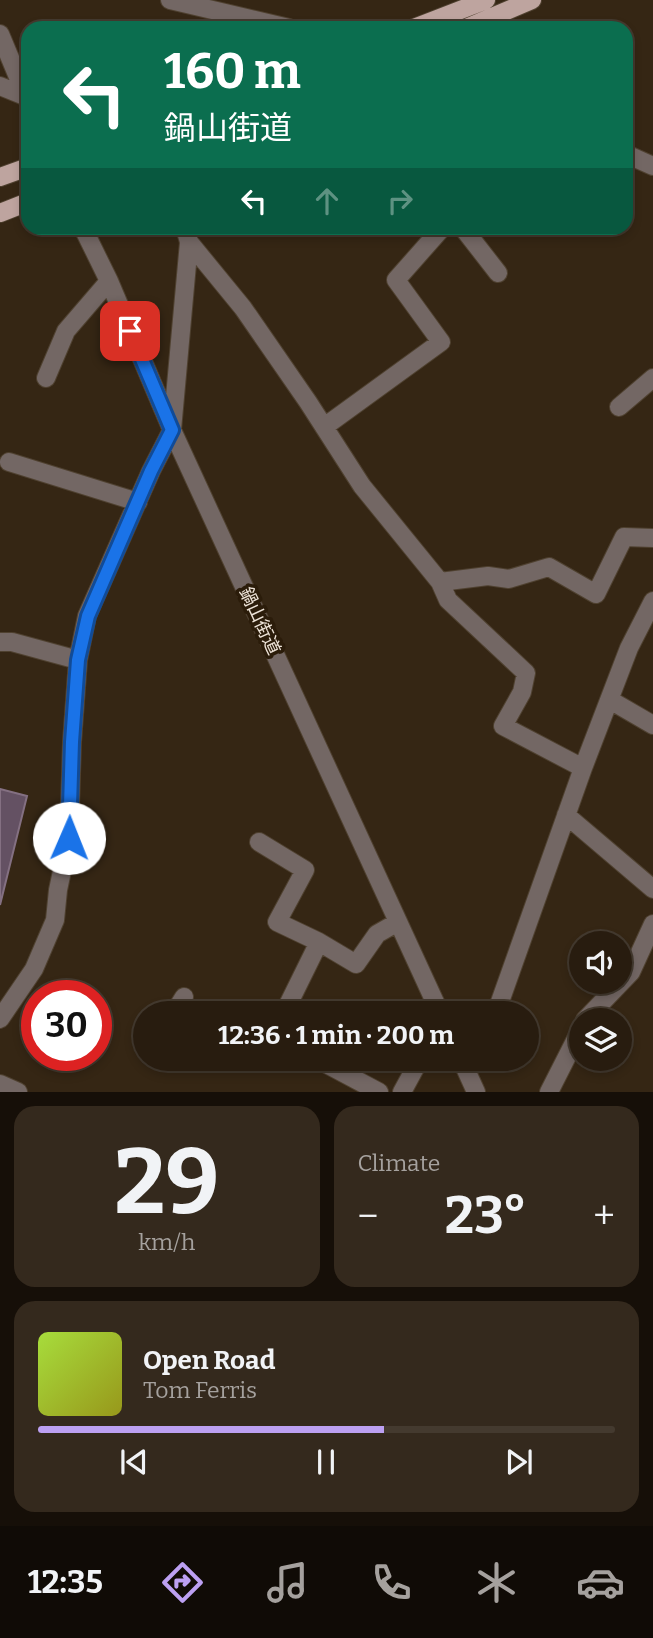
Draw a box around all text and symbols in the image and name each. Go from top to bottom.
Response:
text: 160 m [164,42,301,101]
icon: left [49,49,140,140]
text: 鍋山街道 [164,109,292,147]
icon: left [235,182,273,220]
icon: ahead [308,182,346,220]
icon: right [381,182,419,220]
pin [100,301,160,361]
icon: arrive [111,312,149,350]
street label: 鍋山街道 [235,584,285,658]
position arrow [32,801,106,875]
map controls [569,931,632,1071]
button: sound [569,931,632,994]
speed limit sign: 30 [21,980,112,1071]
button: layers [569,1008,632,1071]
text: 12:36 · 1 min · 200 m [218,1020,454,1051]
text: 29 [114,1128,219,1237]
text: Climate [358,1149,440,1177]
text: 23° [445,1184,527,1247]
text: − [358,1193,378,1239]
text: + [593,1193,615,1239]
text: km/h [138,1228,195,1256]
text: Open Road [143,1345,275,1376]
text: Tom Ferris [143,1376,257,1404]
icon: previous [115,1443,153,1481]
icon: pause [307,1443,345,1481]
icon: next [500,1443,538,1481]
icon: directions [158,1558,207,1607]
icon: music [263,1558,312,1607]
icon: phone [367,1558,416,1607]
icon: climate [472,1558,521,1607]
icon: car [576,1558,625,1607]
text: 12:35 [28,1563,103,1601]

